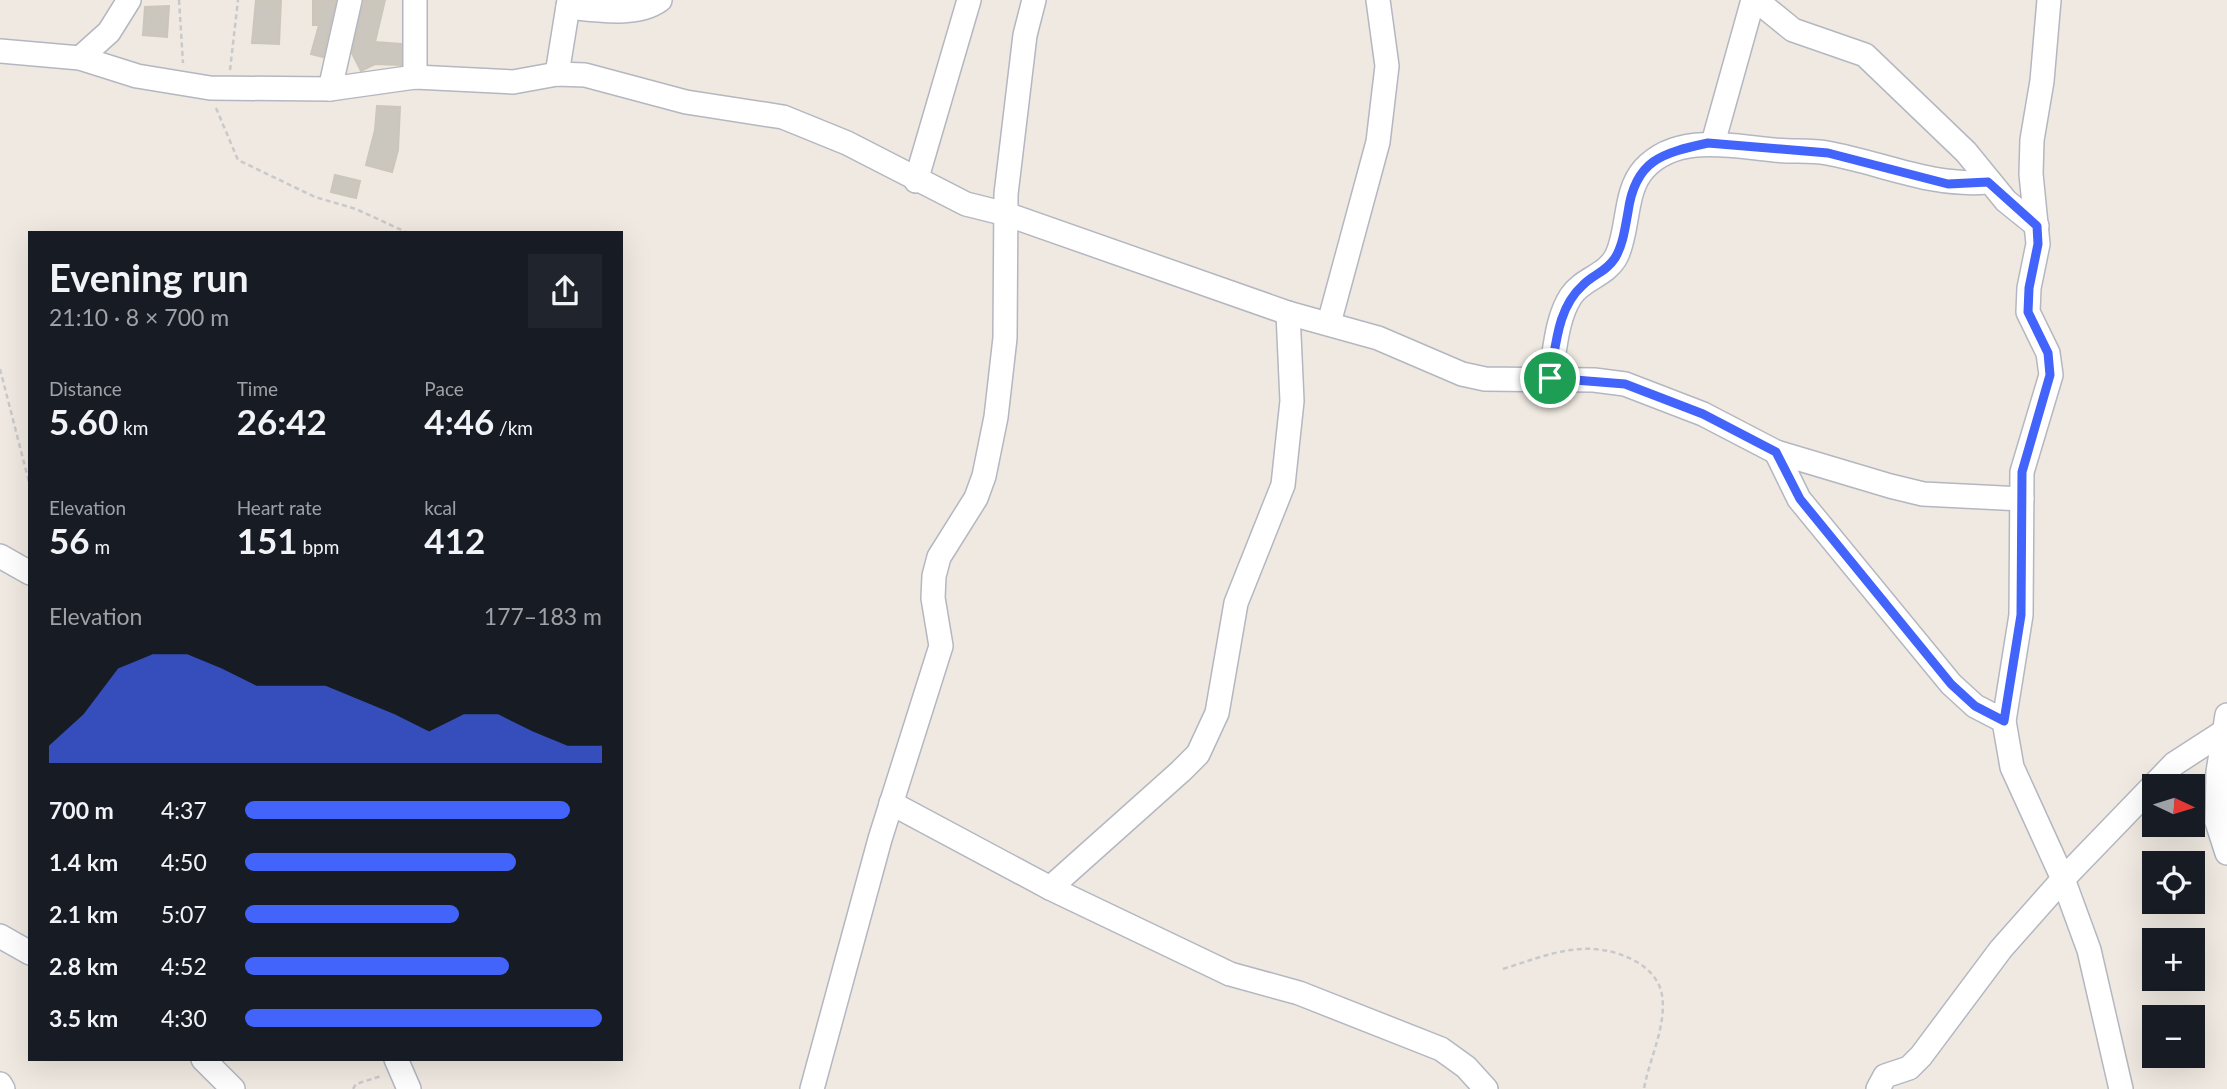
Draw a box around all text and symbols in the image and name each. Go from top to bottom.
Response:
text: Evening run [49,254,249,300]
button: share [528,254,602,328]
text: 21:10 · 8 × 700 m [49,303,229,331]
pin [1520,348,1580,408]
icon: arrive [1531,359,1569,397]
text: Distance [49,377,122,400]
text: Time [237,377,278,400]
text: Pace [424,377,464,400]
text: 5.60 [49,400,118,442]
text: 26:42 [237,400,327,442]
text: 4:46 [424,400,494,442]
text: km [118,416,148,439]
text: /km [494,416,533,439]
text: Elevation [49,496,126,519]
text: Heart rate [237,496,322,519]
text: kcal [424,496,456,519]
text: 56 [49,519,90,561]
text: 151 [237,519,298,561]
text: 412 [424,519,485,561]
text: m [90,535,110,558]
text: bpm [298,535,339,558]
text: Elevation [49,602,142,630]
text: 177–183 m [484,602,602,630]
north arrow [2142,774,2205,836]
map controls [2142,774,2205,1068]
text: 700 m [49,796,114,824]
text: 4:37 [161,796,207,824]
text: 1.4 km [49,848,118,876]
text: 4:50 [161,848,207,876]
button: locate [2142,851,2205,914]
text: 2.1 km [49,900,118,928]
text: 5:07 [161,900,207,928]
button: + [2142,928,2205,991]
text: 2.8 km [49,952,118,980]
text: 4:52 [161,952,207,980]
text: 3.5 km [49,1004,118,1032]
text: 4:30 [161,1004,207,1032]
button: − [2142,1005,2205,1068]

